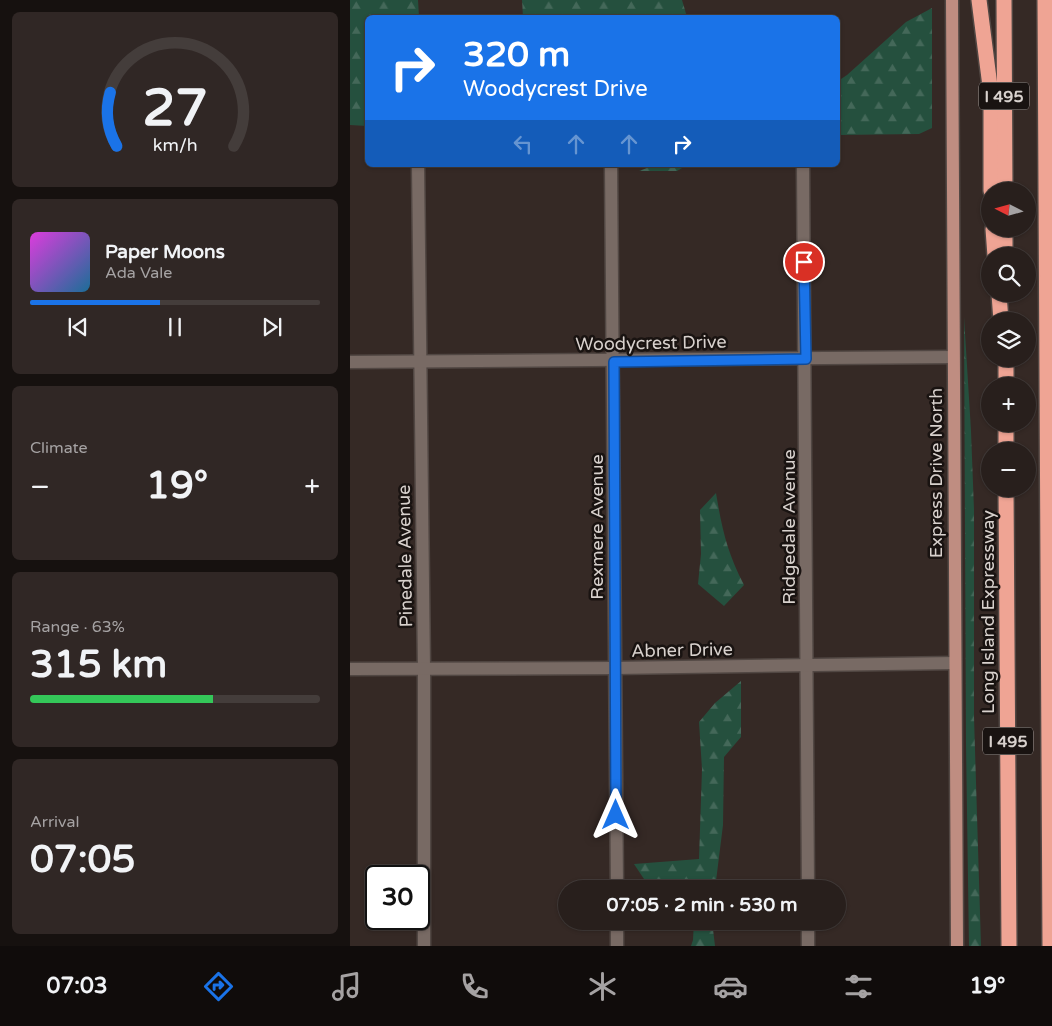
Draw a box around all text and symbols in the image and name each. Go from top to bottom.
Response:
text: 320 m [463,34,570,76]
icon: right [380,35,445,100]
text: Woodycrest Drive [463,76,648,102]
text: 27 [142,77,208,140]
road number: I 495 [979,82,1029,110]
icon: left [509,130,537,158]
icon: ahead [562,130,590,158]
icon: ahead [615,130,643,158]
icon: right [668,130,696,158]
text: km/h [153,135,197,156]
north arrow [981,182,1036,238]
map controls [981,182,1036,497]
text: Paper Moons [105,241,225,263]
pin [783,241,825,283]
button: search [981,247,1036,302]
icon: arrive [790,248,818,276]
text: Ada Vale [105,263,172,283]
button: layers [981,312,1036,367]
icon: previous [64,313,92,341]
icon: pause [161,313,189,341]
icon: next [258,313,286,341]
street label: Woodycrest Drive [575,331,727,355]
button: + [981,377,1036,432]
street label: Express Drive North [925,388,947,558]
text: Climate [30,438,88,458]
button: − [981,442,1036,497]
street label: Ridgedale Avenue [778,449,800,605]
street label: Rexmere Avenue [586,454,608,600]
text: 19° [146,463,208,509]
text: − [30,470,50,504]
text: + [304,470,320,504]
street label: Pinedale Avenue [393,484,417,628]
street label: Long Island Expressway [977,510,999,714]
text: Range · 63% [30,617,125,637]
street label: Abner Drive [631,638,733,662]
text: 315 km [30,642,167,688]
road number: I 495 [983,728,1033,754]
position arrow [589,788,641,840]
text: Arrival [30,812,79,832]
text: 07:05 [30,837,135,883]
speed limit sign: 30 [365,865,430,930]
text: 07:05 · 2 min · 530 m [606,894,798,916]
icon: directions [201,969,236,1004]
icon: music [329,969,364,1004]
icon: phone [457,969,492,1004]
icon: climate [585,969,620,1004]
icon: car [713,969,748,1004]
icon: filters [841,969,876,1004]
text: 07:03 [47,973,108,999]
text: 19° [969,973,1005,999]

